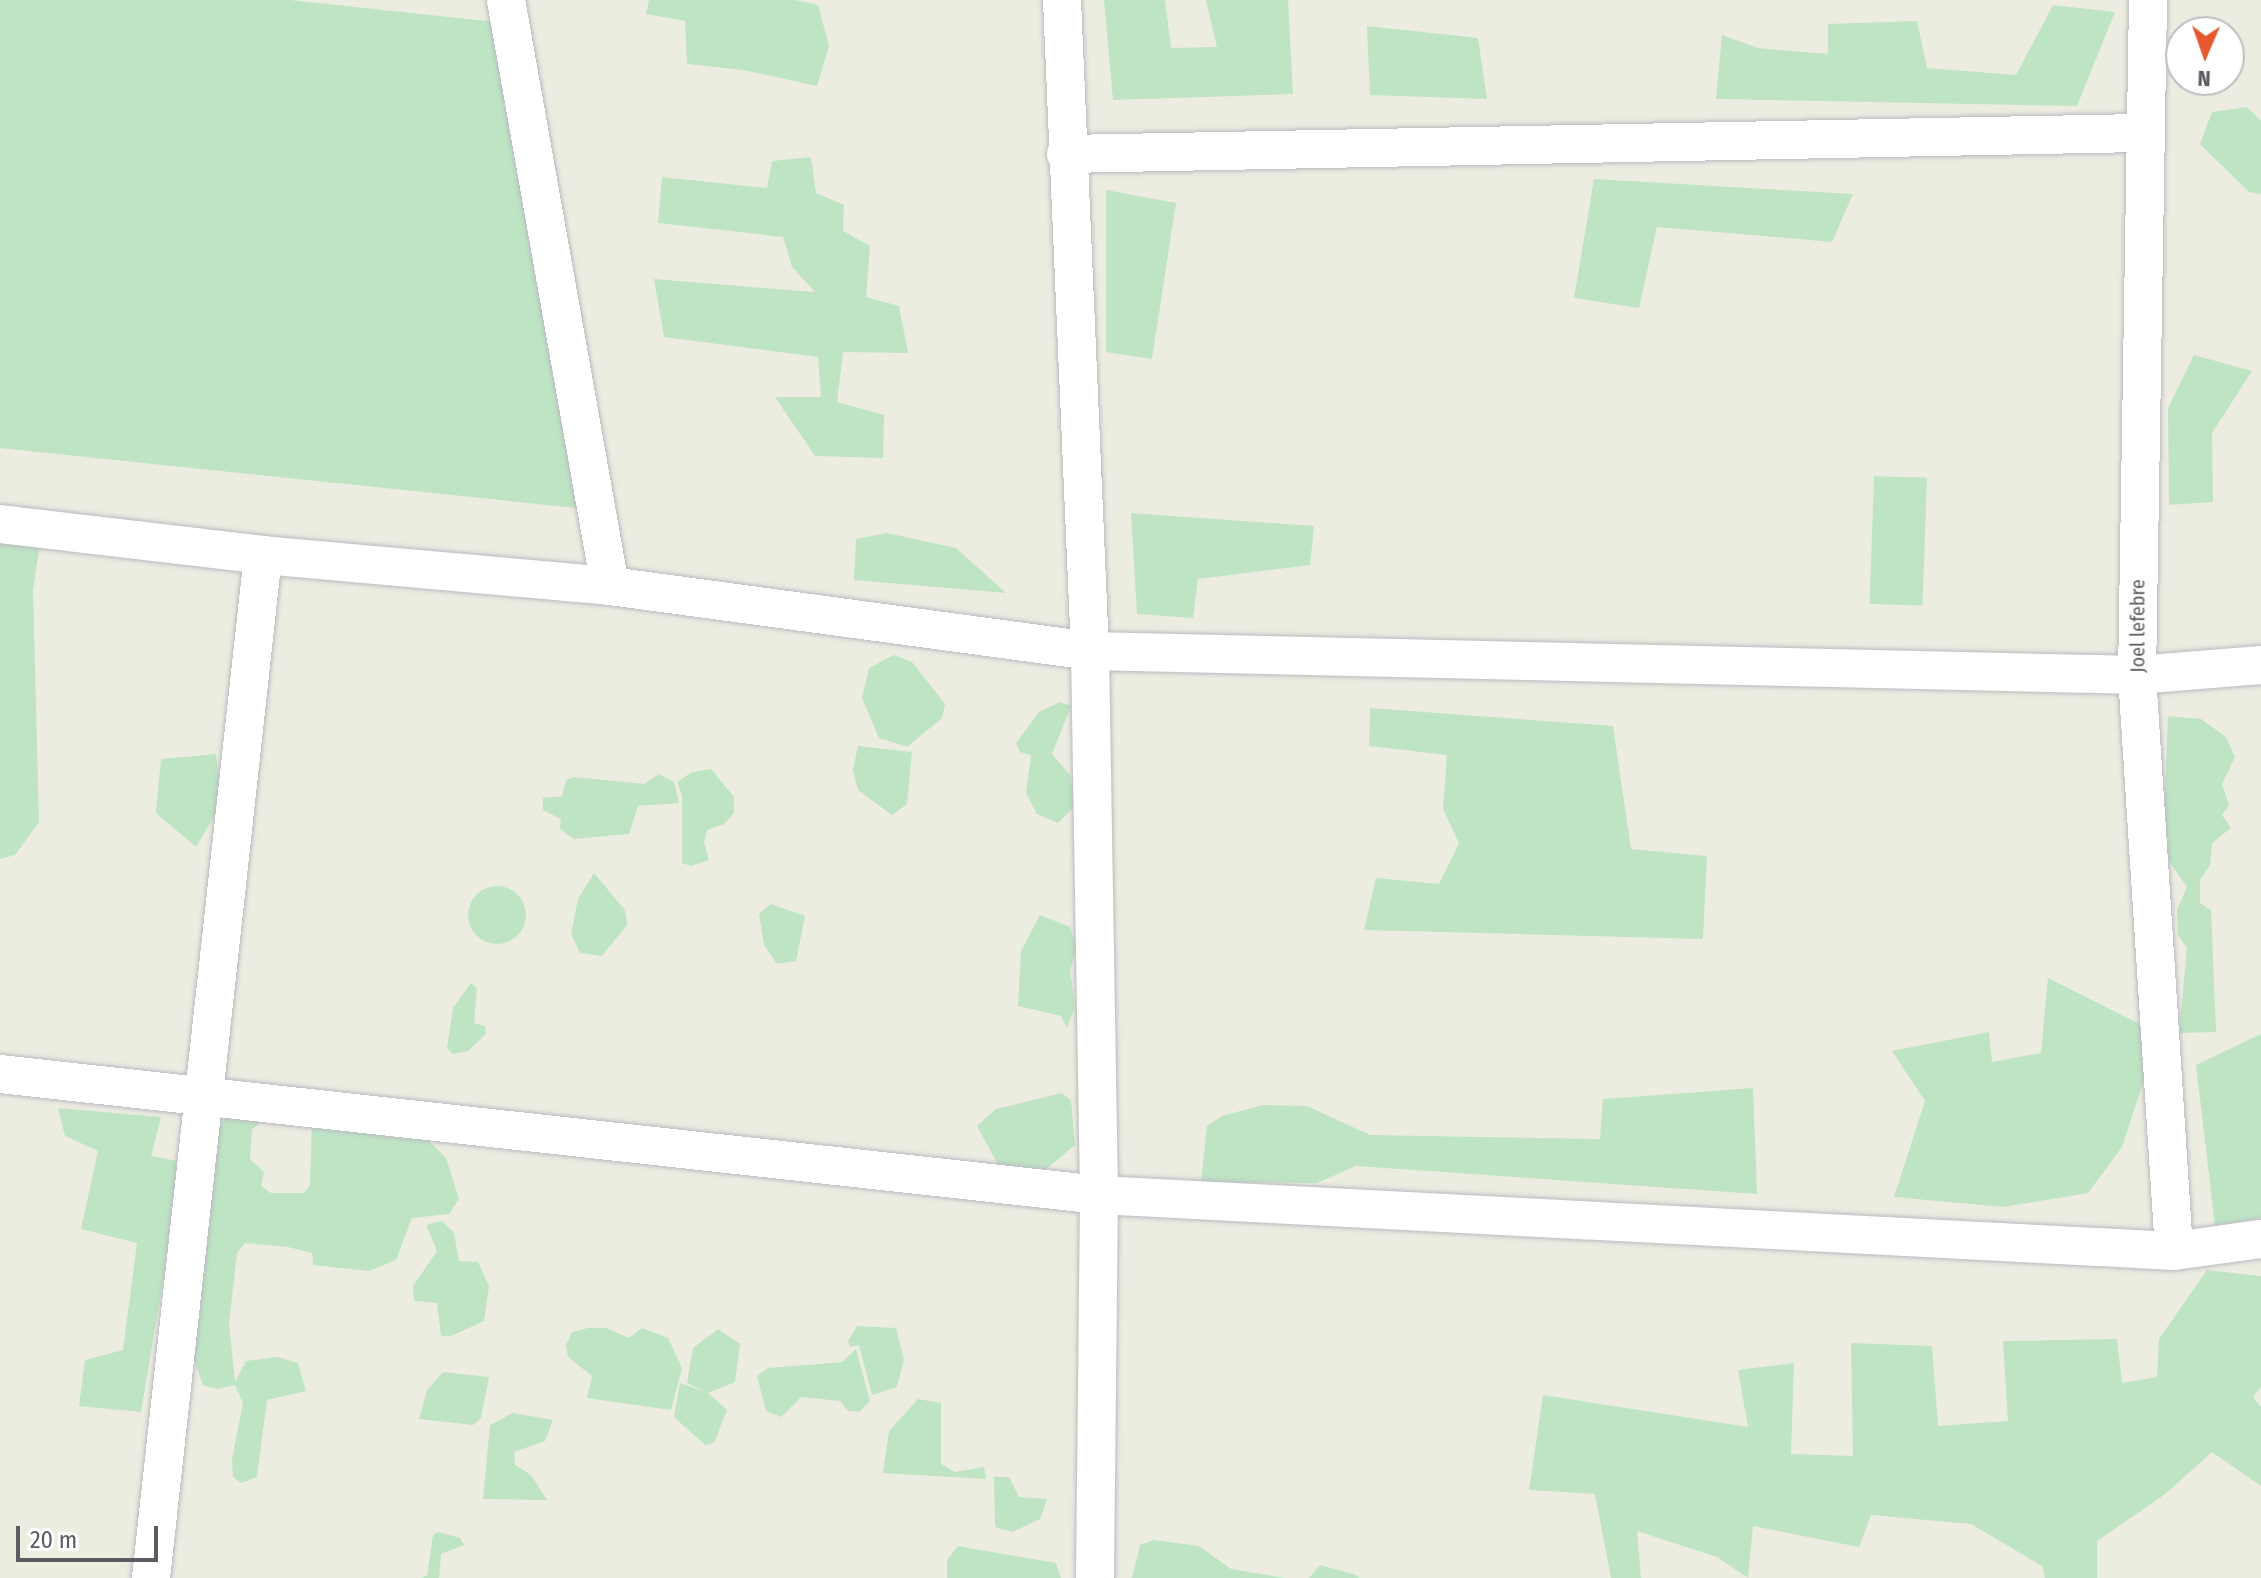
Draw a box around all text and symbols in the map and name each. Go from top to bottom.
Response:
north arrow [2165,16,2245,96]
text: N [2197,65,2211,92]
street label: Joel lefebre [2126,579,2150,673]
scale bar [20,1510,162,1560]
text: 20 m [30,1526,77,1554]

